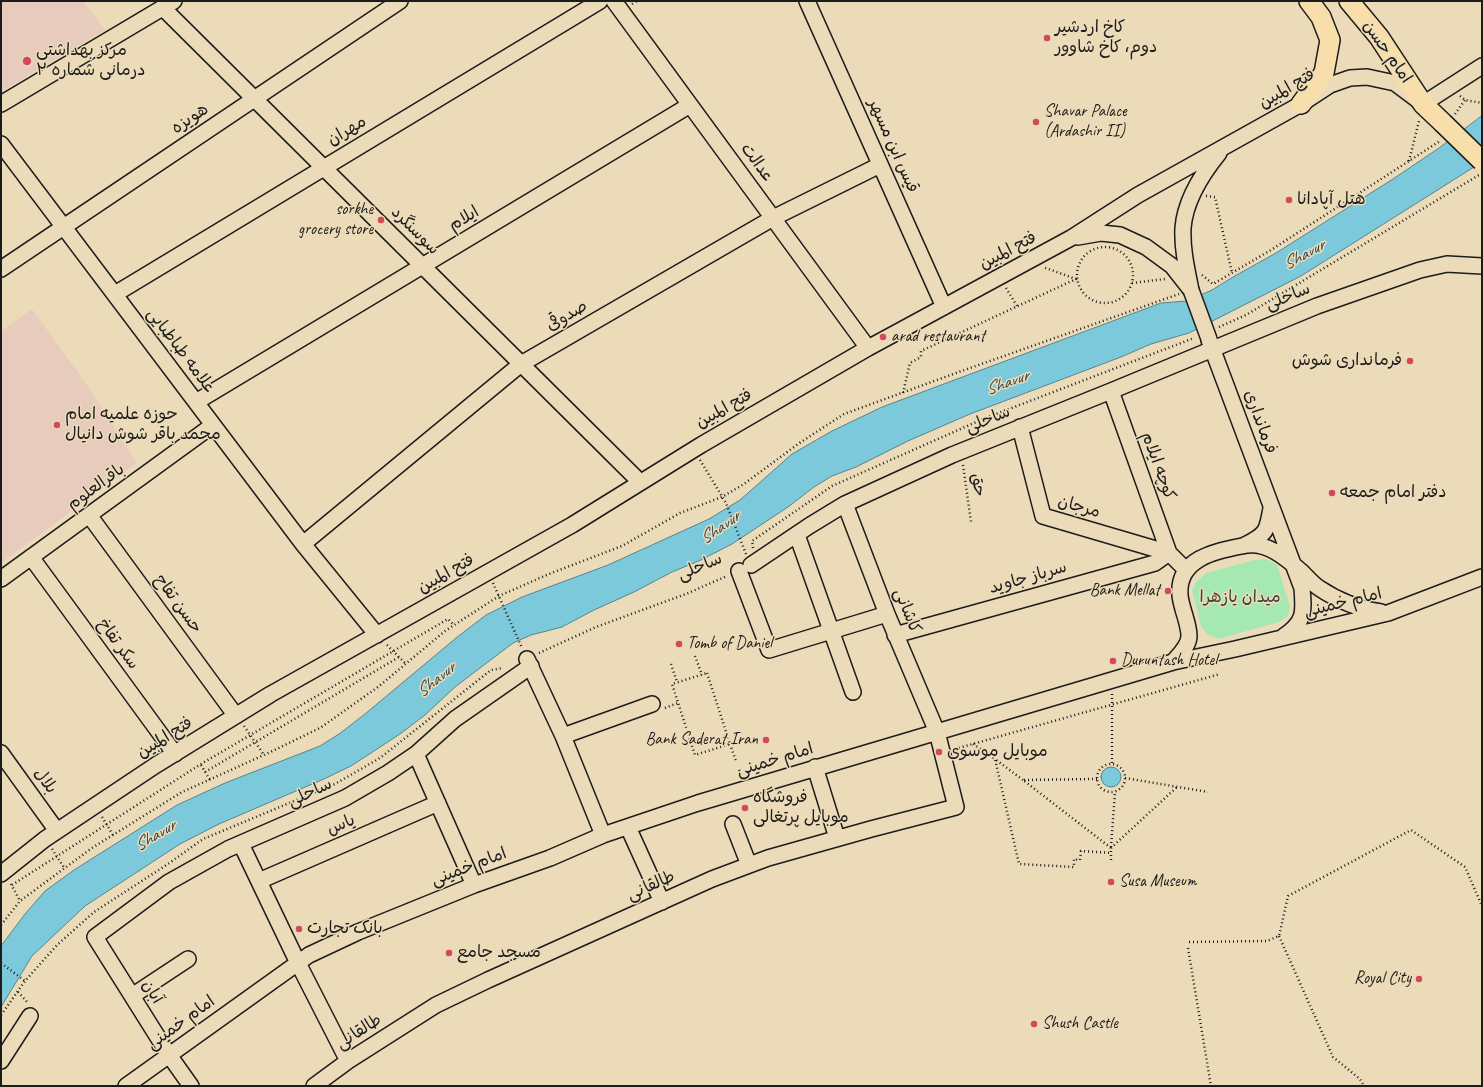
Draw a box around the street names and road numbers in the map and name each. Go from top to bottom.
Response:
street label: امام حسن [1358,17,1416,87]
street label: فتح المبین [1255,64,1319,114]
street label: قیس ابن مسهر [863,96,923,196]
street label: هویزه [168,99,212,139]
street label: مهران [324,111,370,151]
street label: عدالت [736,139,778,187]
street label: ایلام [445,202,483,236]
street label: سوسنگرد [387,203,443,259]
street label: فتح المبین [976,227,1040,275]
street label: ساحلی [1263,279,1313,315]
street label: صدوقی [543,296,591,336]
street label: علامه طباطبایی [142,304,220,398]
street label: فتح المبین [692,385,756,433]
street label: فرمانداری [1239,387,1281,457]
street label: ساحلی [963,402,1013,438]
street label: کوچه ایلام [1136,429,1180,503]
street label: باقرالعلوم [63,459,129,515]
street label: حق [966,472,990,498]
street label: مرجان [1055,491,1103,523]
street label: ساحلی [675,548,725,586]
street label: فتح المبین [414,550,478,598]
street label: سرباز جاوید [987,557,1069,599]
street label: حسن تفاح [150,570,206,638]
street label: امام خمینی [1302,583,1384,623]
street label: کاشانی [889,586,925,636]
street label: سکر تفاخ [93,615,143,673]
street label: فتح المبین [133,713,197,763]
street label: امام خمینی [734,739,816,781]
street label: بلال [29,764,61,798]
street label: ساحلی [285,774,335,812]
street label: یاس [324,810,358,840]
street label: امام خمینی [428,843,510,891]
street label: طالقانی [624,866,678,906]
street label: آبان [137,976,167,1008]
street label: امام خمینی [143,991,219,1055]
street label: طالقانی [332,1010,386,1054]

